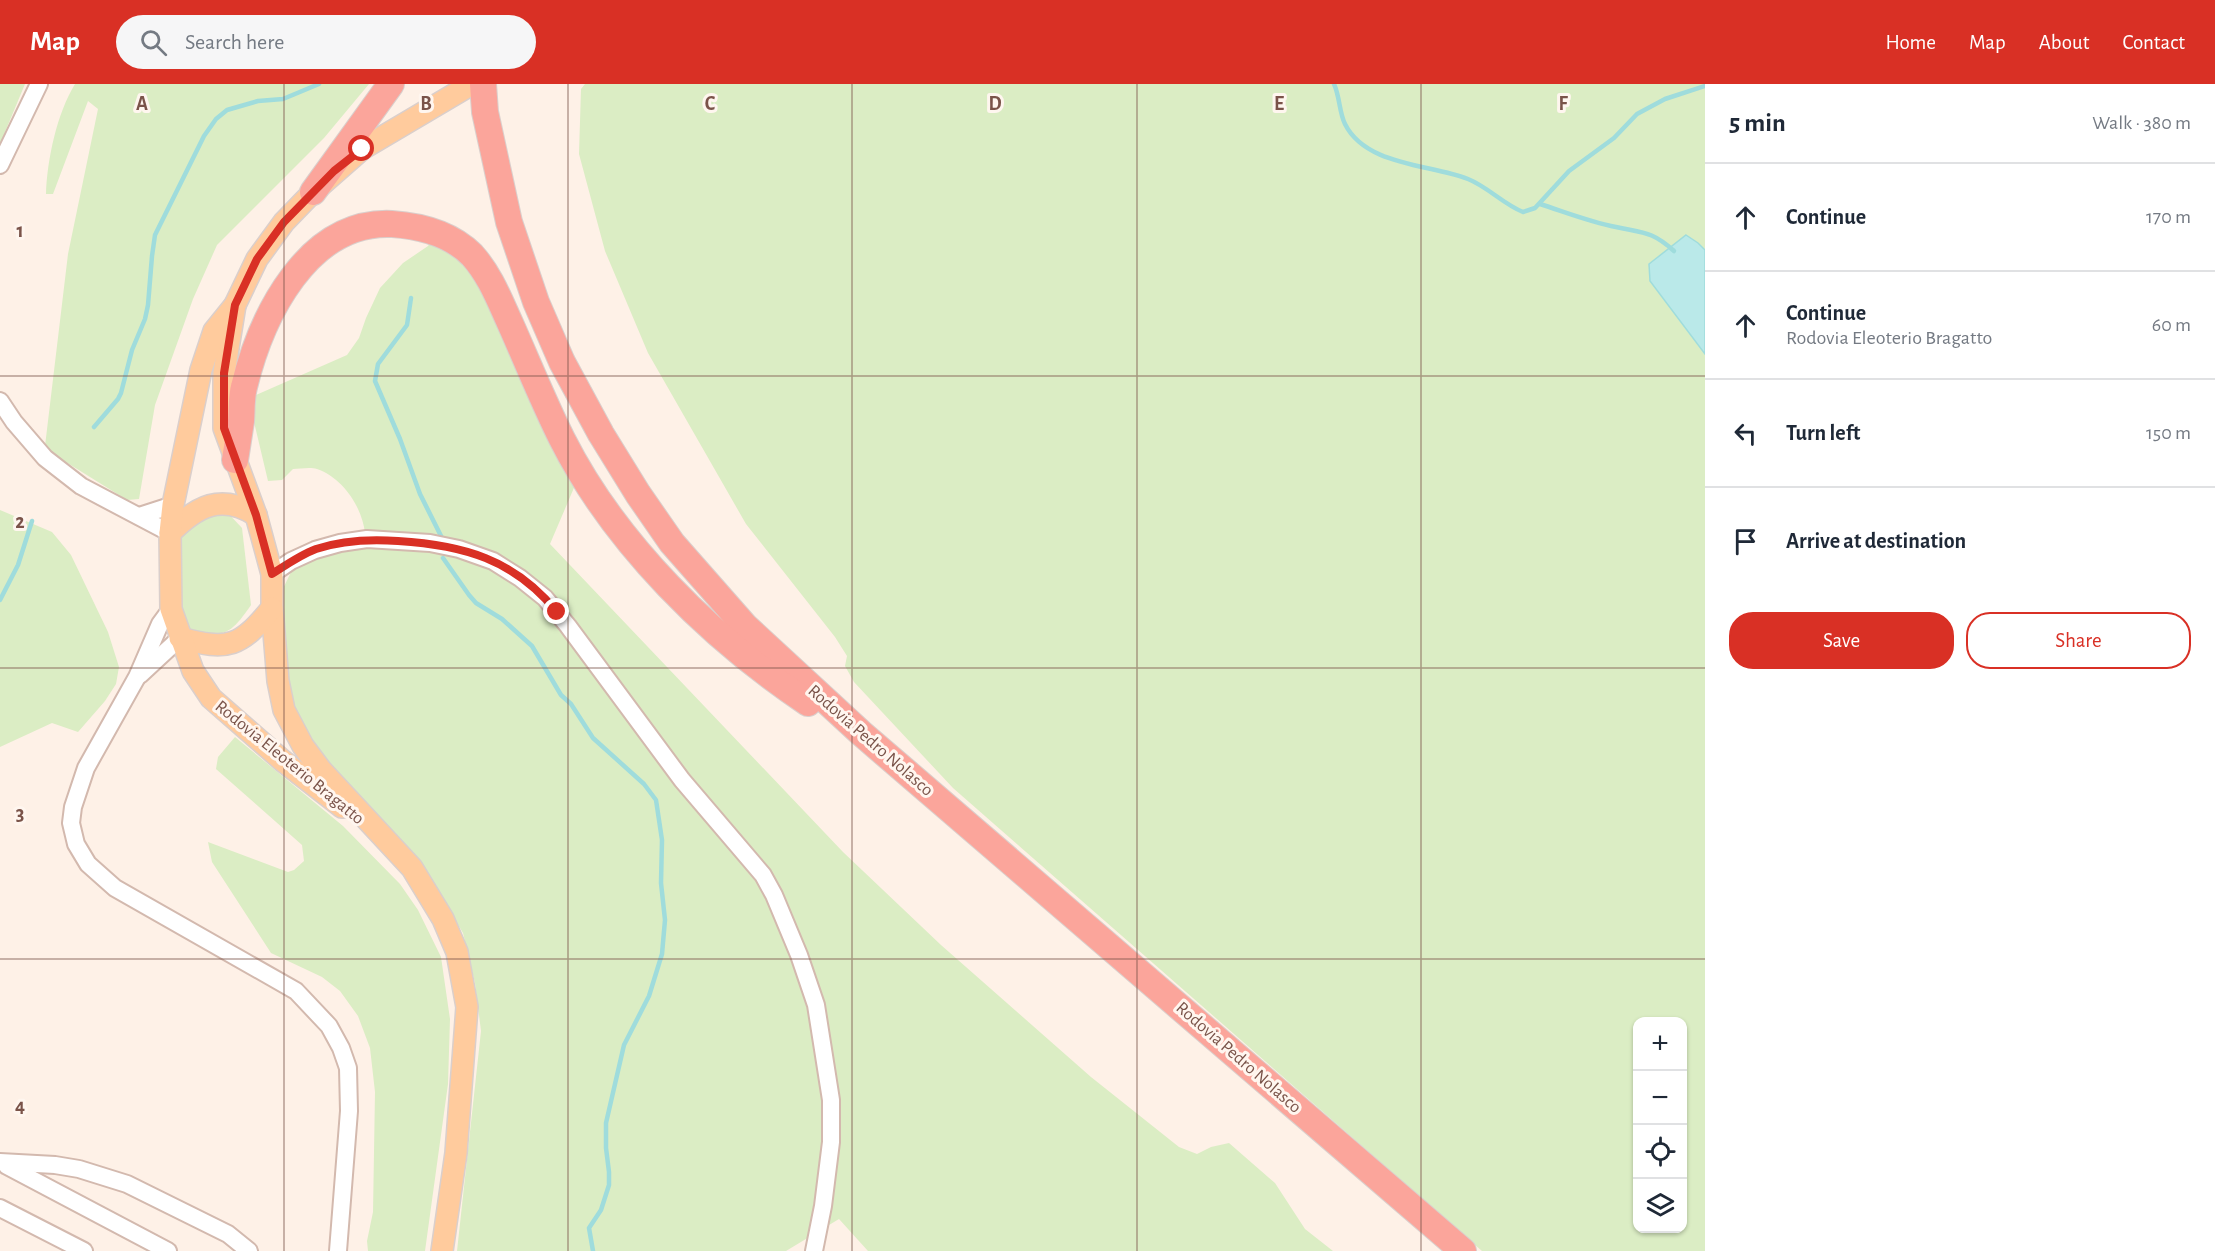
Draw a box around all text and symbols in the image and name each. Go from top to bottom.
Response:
search box [116,15,536,69]
icon: search [137,26,170,59]
text: Map [30,28,80,56]
text: Search here [185,31,284,53]
text: Home [1885,32,1936,53]
text: Map [1969,32,2006,53]
text: About [2039,32,2089,53]
text: Contact [2122,32,2185,53]
text: A [136,94,148,114]
text: B [420,94,432,114]
text: C [705,94,716,114]
text: D [988,94,1002,114]
text: E [1274,94,1284,114]
text: F [1558,94,1568,114]
text: 5 min [1729,110,1786,136]
text: Walk · 380 m [2092,113,2191,133]
route start [348,135,374,161]
icon: ahead [1729,201,1762,234]
text: Continue [1786,206,1866,228]
text: 170 m [2146,207,2191,227]
text: 1 [16,221,24,241]
text: Continue [1786,302,1866,324]
icon: ahead [1729,309,1762,342]
text: 60 m [2152,315,2191,335]
text: Rodovia Eleoterio Bragatto [1786,328,1992,348]
icon: left [1729,417,1762,450]
text: Turn left [1786,422,1860,444]
text: 150 m [2146,423,2191,443]
text: 2 [15,512,25,532]
icon: arrive [1729,525,1762,558]
text: Arrive at destination [1786,530,1966,552]
route end [543,598,569,624]
button: Save [1729,612,1954,669]
button: Share [1966,612,2191,669]
street label: Rodovia Pedro Nolasco [804,682,936,800]
street label: Rodovia Eleoterio Bragatto [212,697,367,828]
text: 3 [16,804,24,824]
street label: Rodovia Pedro Nolasco [1172,999,1304,1117]
map controls [1633,1017,1687,1233]
button: + [1633,1017,1687,1071]
button: − [1633,1071,1687,1125]
text: 4 [15,1096,25,1116]
button: locate [1633,1125,1687,1179]
button: layers [1633,1179,1687,1233]

